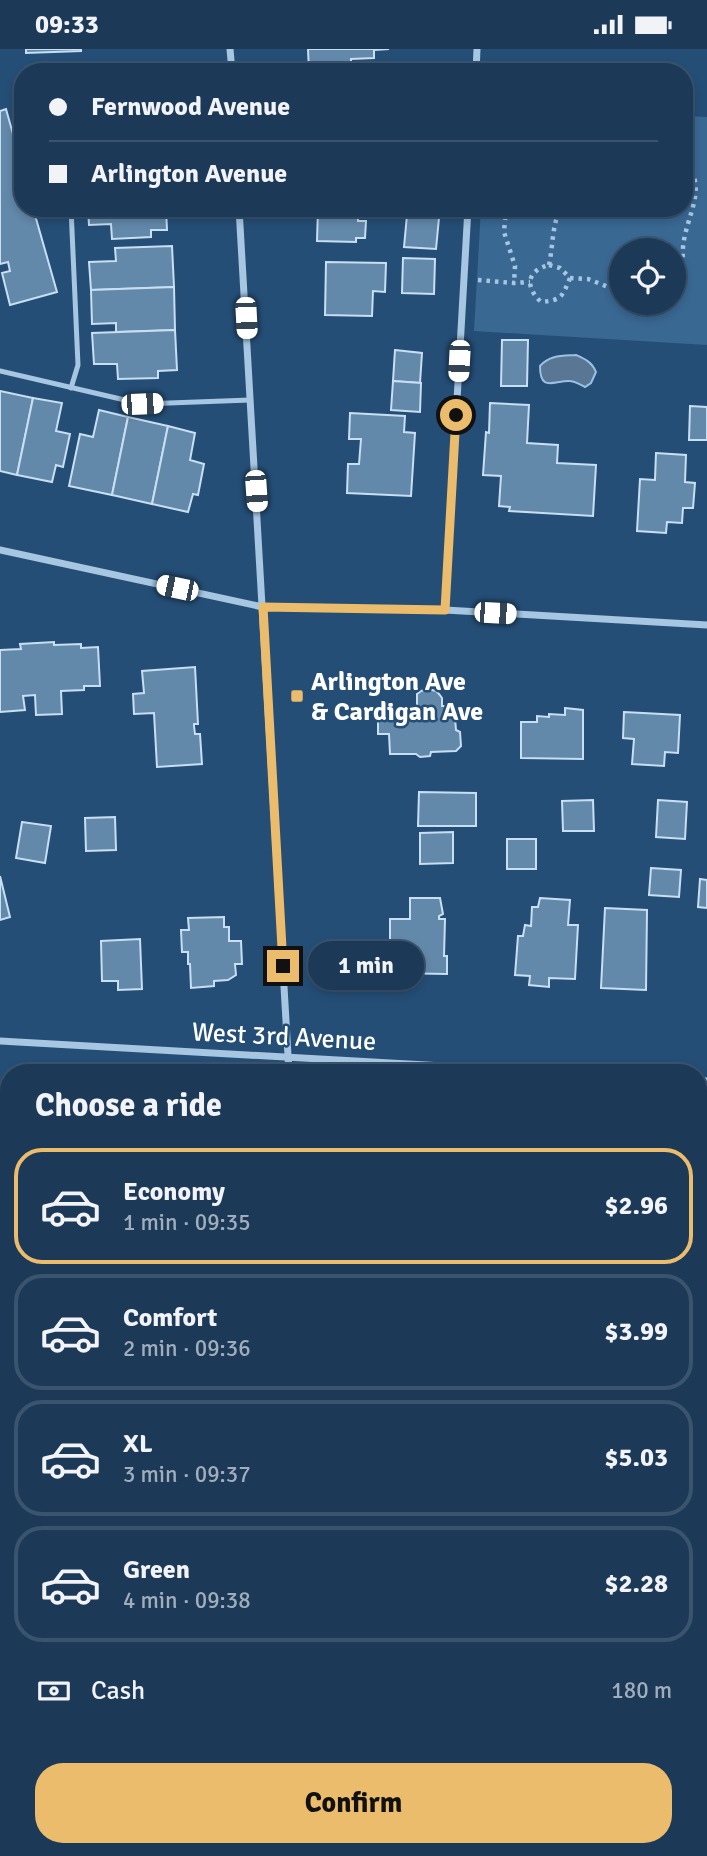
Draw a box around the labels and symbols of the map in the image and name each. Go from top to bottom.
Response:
car [235,296,258,340]
car [448,339,471,383]
car [121,393,164,415]
route start [440,399,472,431]
car [245,469,268,513]
car [155,573,200,603]
car [474,601,517,625]
place label: Arlington Ave & Cardigan Ave [311,666,483,728]
marker: Arlington Ave & Cardigan Ave [289,688,305,704]
callout: 1 min [308,941,423,991]
route end [267,950,299,982]
street label: West 3rd Avenue [191,1016,377,1058]

